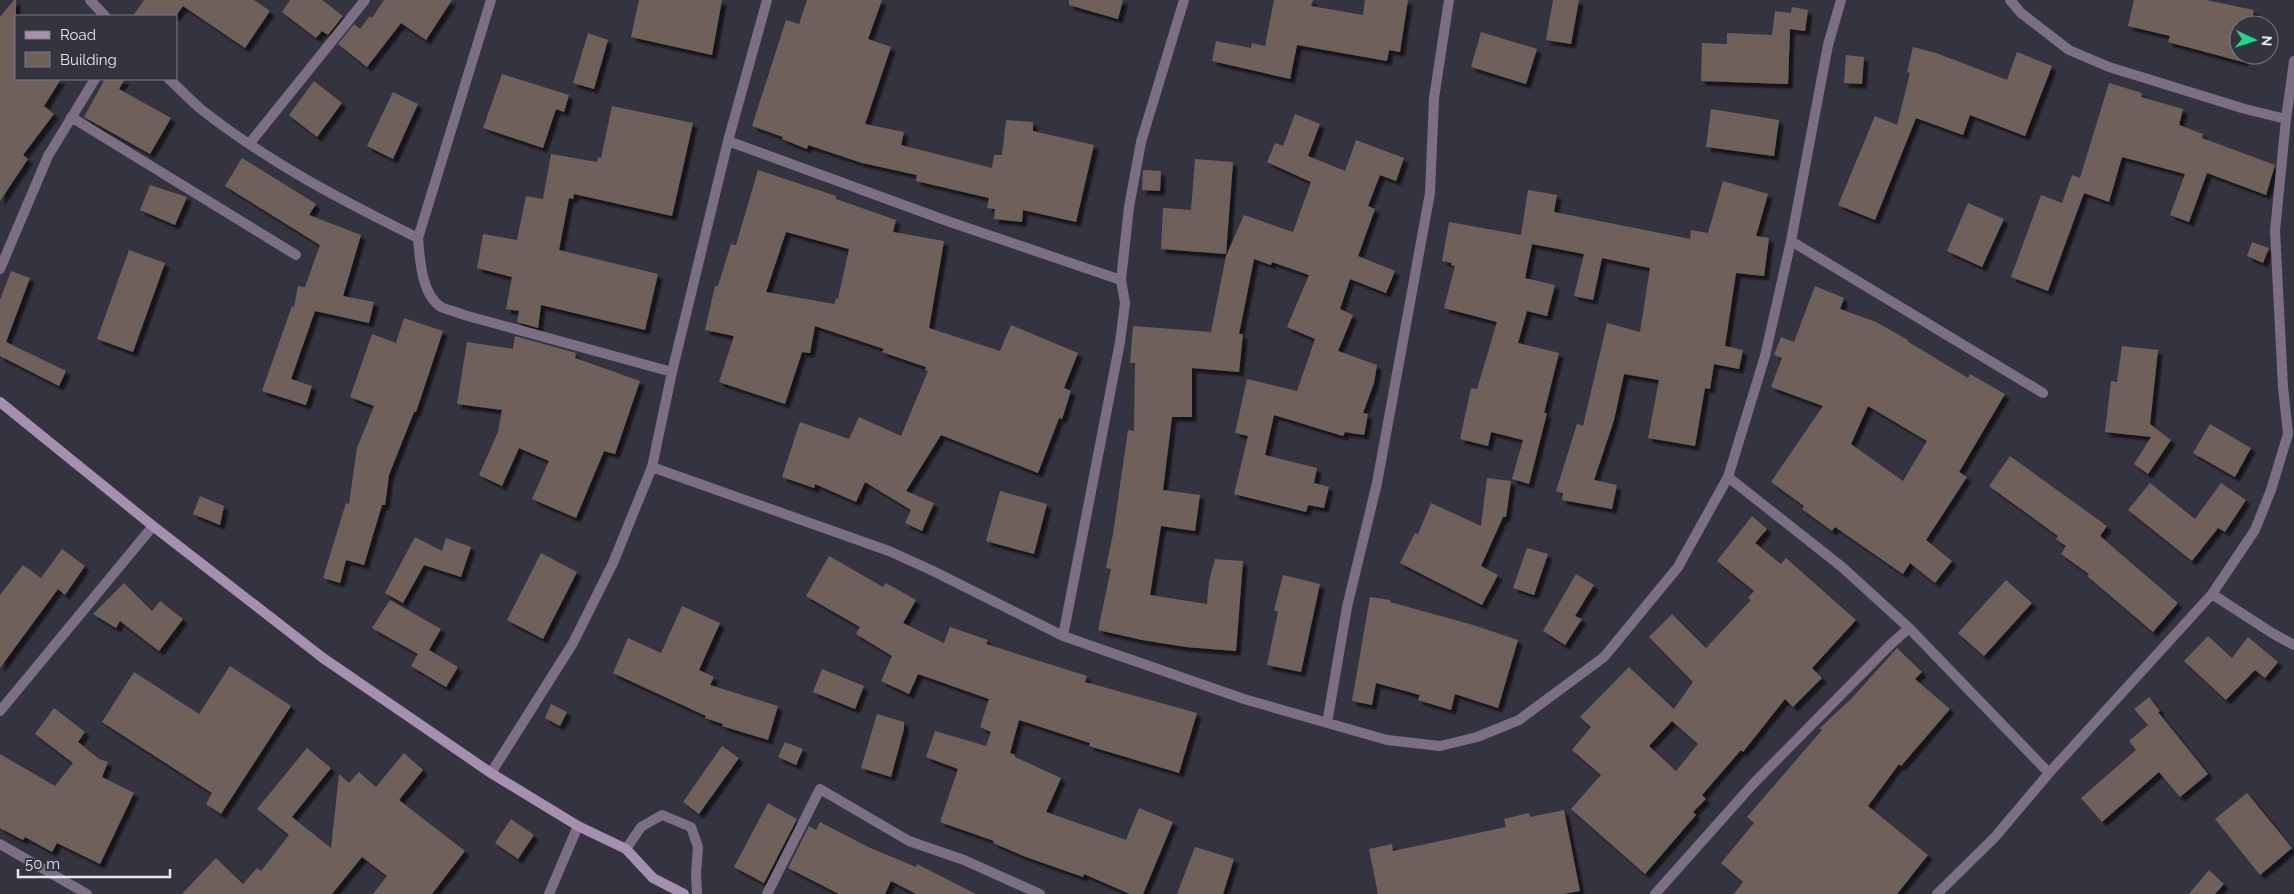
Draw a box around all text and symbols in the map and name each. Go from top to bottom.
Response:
legend [15,15,178,80]
north arrow [2229,15,2279,65]
text: Road [60,26,96,44]
text: N [2259,35,2275,47]
text: Building [60,51,117,69]
scale bar [18,846,170,878]
text: 50 m [25,855,60,873]

